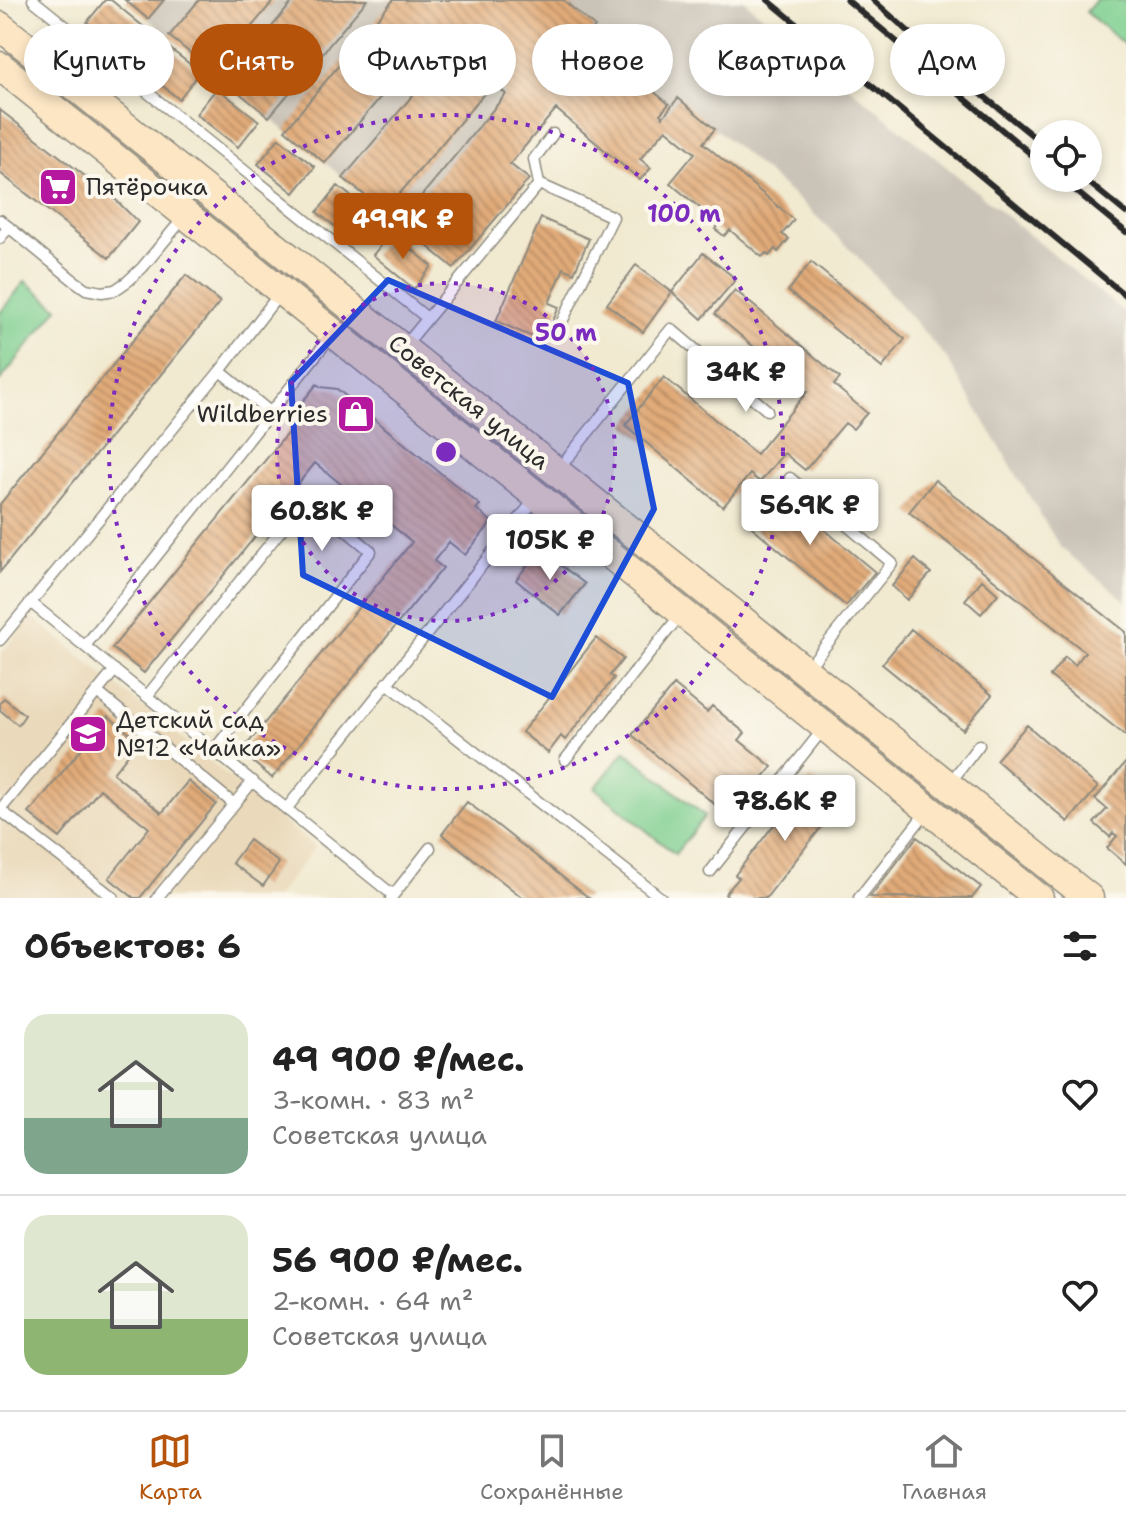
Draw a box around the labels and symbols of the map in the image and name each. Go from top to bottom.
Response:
supermarket icon: Пятёрочка [37,166,79,208]
place label: Пятёрочка [86,171,208,203]
pin: 49.9K ₽ [329,193,477,261]
text: 100 m [647,198,721,230]
text: 50 m [535,317,597,349]
street label: Советская улица [382,327,556,477]
pin: 34K ₽ [690,346,802,414]
shop icon: Wildberries [335,393,377,435]
place label: Wildberries [196,398,328,430]
centre of rings [432,438,460,466]
pin: 56.9K ₽ [736,479,884,547]
pin: 60.8K ₽ [248,485,396,553]
pin: 105K ₽ [485,514,615,582]
place label: Детский сад №12 «Чайка» [116,704,281,764]
school or university icon: Детский сад №12 «Чайка» [67,713,109,755]
pin: 78.6K ₽ [711,775,859,843]

